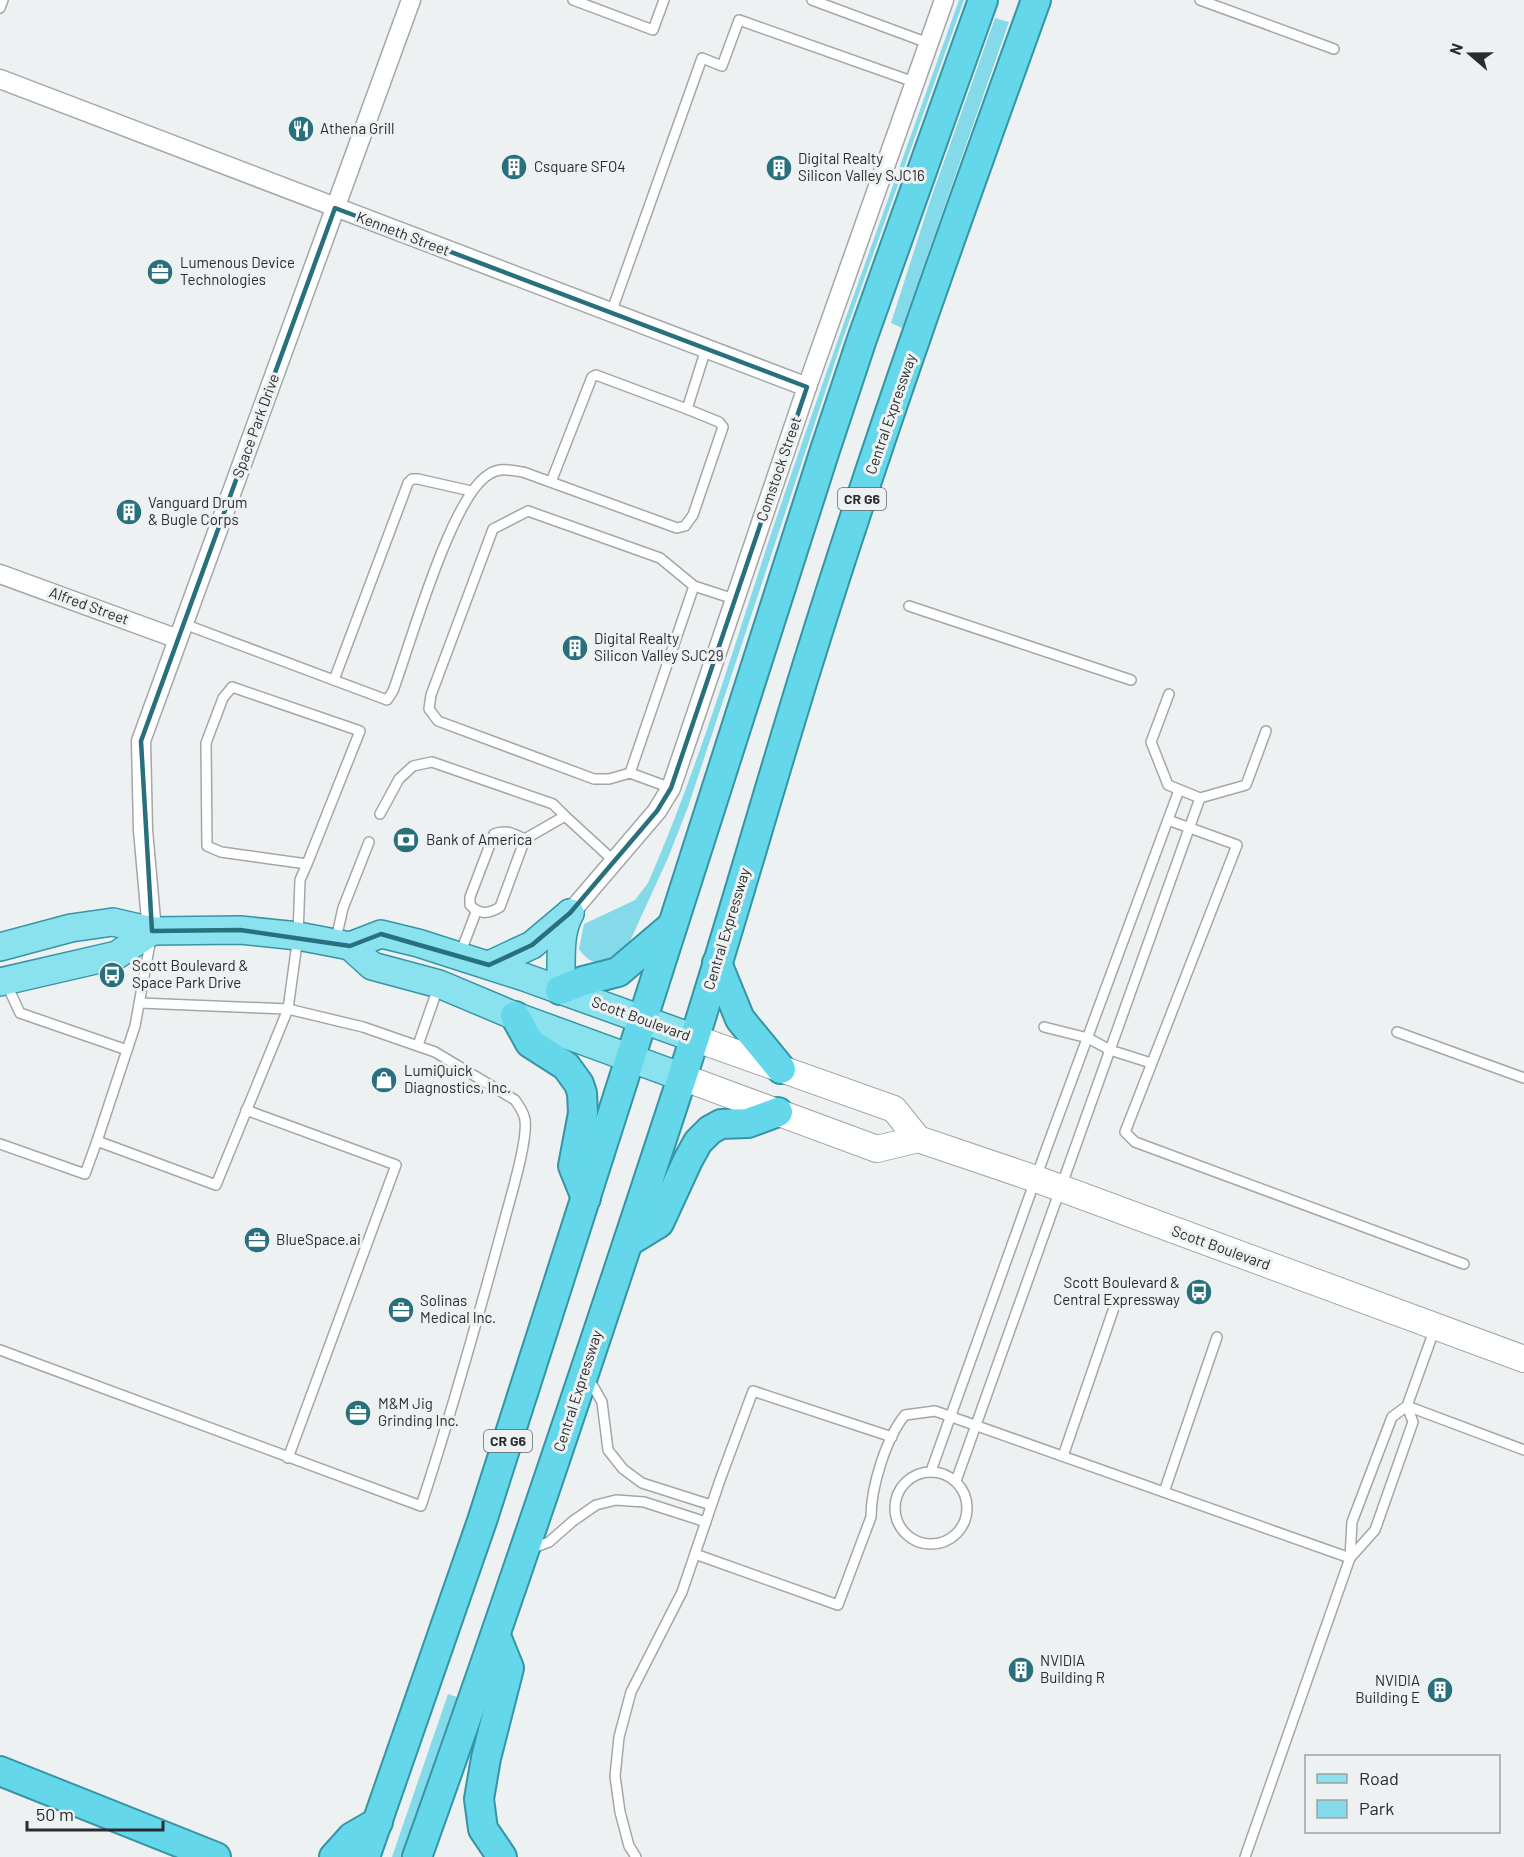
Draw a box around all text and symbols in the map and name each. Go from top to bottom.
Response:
north arrow [1440,24,1500,84]
text: N [1445,40,1466,57]
restaurant icon: Athena Grill [286,114,316,144]
place label: Athena Grill [320,119,395,137]
place label: Digital Realty Silicon Valley SJC16 [798,149,925,184]
building icon: Csquare SFO4 [499,152,529,182]
building icon: Digital Realty Silicon Valley SJC16 [764,153,794,183]
place label: Csquare SFO4 [534,157,626,175]
street label: Kenneth Street [354,207,453,259]
place label: Lumenous Device Technologies [180,253,295,288]
office icon: Lumenous Device Technologies [145,257,175,287]
street label: Central Expressway [861,351,919,477]
street label: Space Park Drive [228,371,282,480]
street label: Comstock Street [752,414,804,523]
road number: CR G6 [838,488,886,510]
place label: Vanguard Drum & Bugle Corps [148,493,247,528]
building icon: Vanguard Drum & Bugle Corps [114,497,144,527]
street label: Alfred Street [47,582,132,628]
place label: Digital Realty Silicon Valley SJC29 [594,629,724,664]
building icon: Digital Realty Silicon Valley SJC29 [560,633,590,663]
bank icon: Bank of America [391,825,421,855]
place label: Bank of America [426,830,532,848]
street label: Central Expressway [699,865,753,992]
place label: Scott Boulevard & Space Park Drive [132,956,248,991]
bus stop icon: Scott Boulevard & Space Park Drive [97,960,127,990]
street label: Scott Boulevard [590,992,693,1044]
place label: LumiQuick Diagnostics, Inc. [404,1061,511,1096]
shop icon: LumiQuick Diagnostics, Inc. [369,1065,399,1095]
street label: Scott Boulevard [1170,1221,1273,1273]
office icon: BlueSpace.ai [242,1225,272,1255]
place label: BlueSpace.ai [276,1230,361,1248]
place label: Scott Boulevard & Central Expressway [1053,1273,1180,1308]
bus stop icon: Scott Boulevard & Central Expressway [1184,1277,1214,1307]
place label: Solinas Medical Inc. [420,1291,496,1326]
office icon: Solinas Medical Inc. [386,1295,416,1325]
street label: Central Expressway [549,1328,605,1454]
place label: M&M Jig Grinding Inc. [378,1394,459,1429]
office icon: M&M Jig Grinding Inc. [343,1398,373,1428]
road number: CR G6 [484,1430,532,1452]
place label: NVIDIA Building R [1040,1651,1105,1686]
building icon: NVIDIA Building R [1006,1655,1036,1685]
place label: NVIDIA Building E [1355,1671,1420,1706]
building icon: NVIDIA Building E [1425,1675,1455,1705]
legend [1305,1755,1500,1833]
text: Road [1359,1767,1399,1789]
scale bar [27,1794,164,1832]
text: Park [1359,1797,1394,1819]
text: 50 m [36,1803,74,1825]

